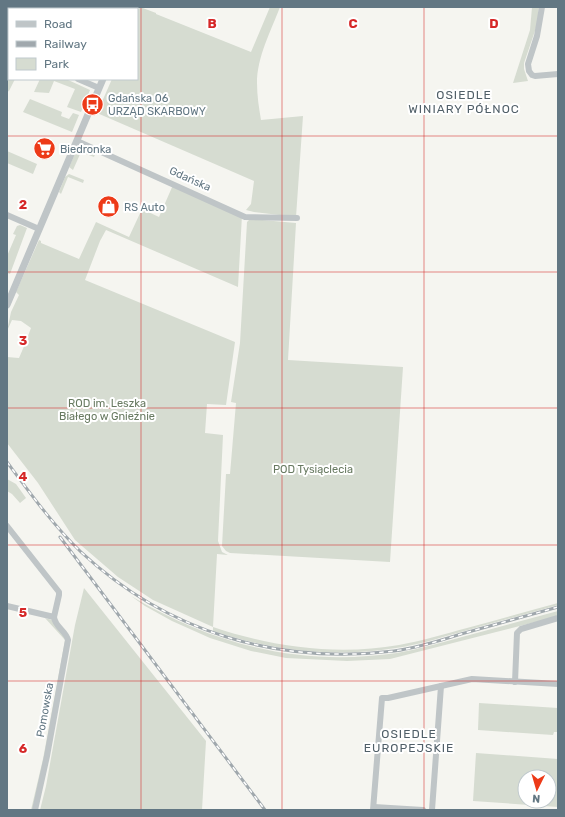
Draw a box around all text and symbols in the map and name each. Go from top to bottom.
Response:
legend [8,8,138,80]
text: B [207,16,217,31]
text: C [348,16,358,31]
text: D [489,16,499,31]
text: Road [44,17,72,31]
text: Railway [44,37,87,51]
text: Park [44,57,70,71]
district label: OSIEDLE WINIARY PÓŁNOC [408,88,520,116]
bus stop icon: Gdańska 06 URZĄD SKARBOWY [80,91,106,117]
place label: Gdańska 06 URZĄD SKARBOWY [108,92,206,118]
supermarket icon: Biedronka [32,136,58,162]
place label: Biedronka [60,143,111,156]
street label: Gdańska [167,164,213,194]
shop icon: RS Auto [95,194,121,220]
text: 2 [19,197,27,212]
place label: RS Auto [124,201,165,214]
text: 3 [19,333,28,348]
park label: ROD im. Leszka Białego w Gnieźnie [59,397,155,423]
park label: POD Tysiąclecia [273,463,353,476]
text: 4 [19,469,28,484]
text: 5 [19,605,27,620]
street label: Pomowska [34,682,56,738]
district label: OSIEDLE EUROPEJSKIE [364,727,454,755]
text: 6 [19,741,28,756]
north arrow [517,769,557,809]
text: N [532,792,541,805]

